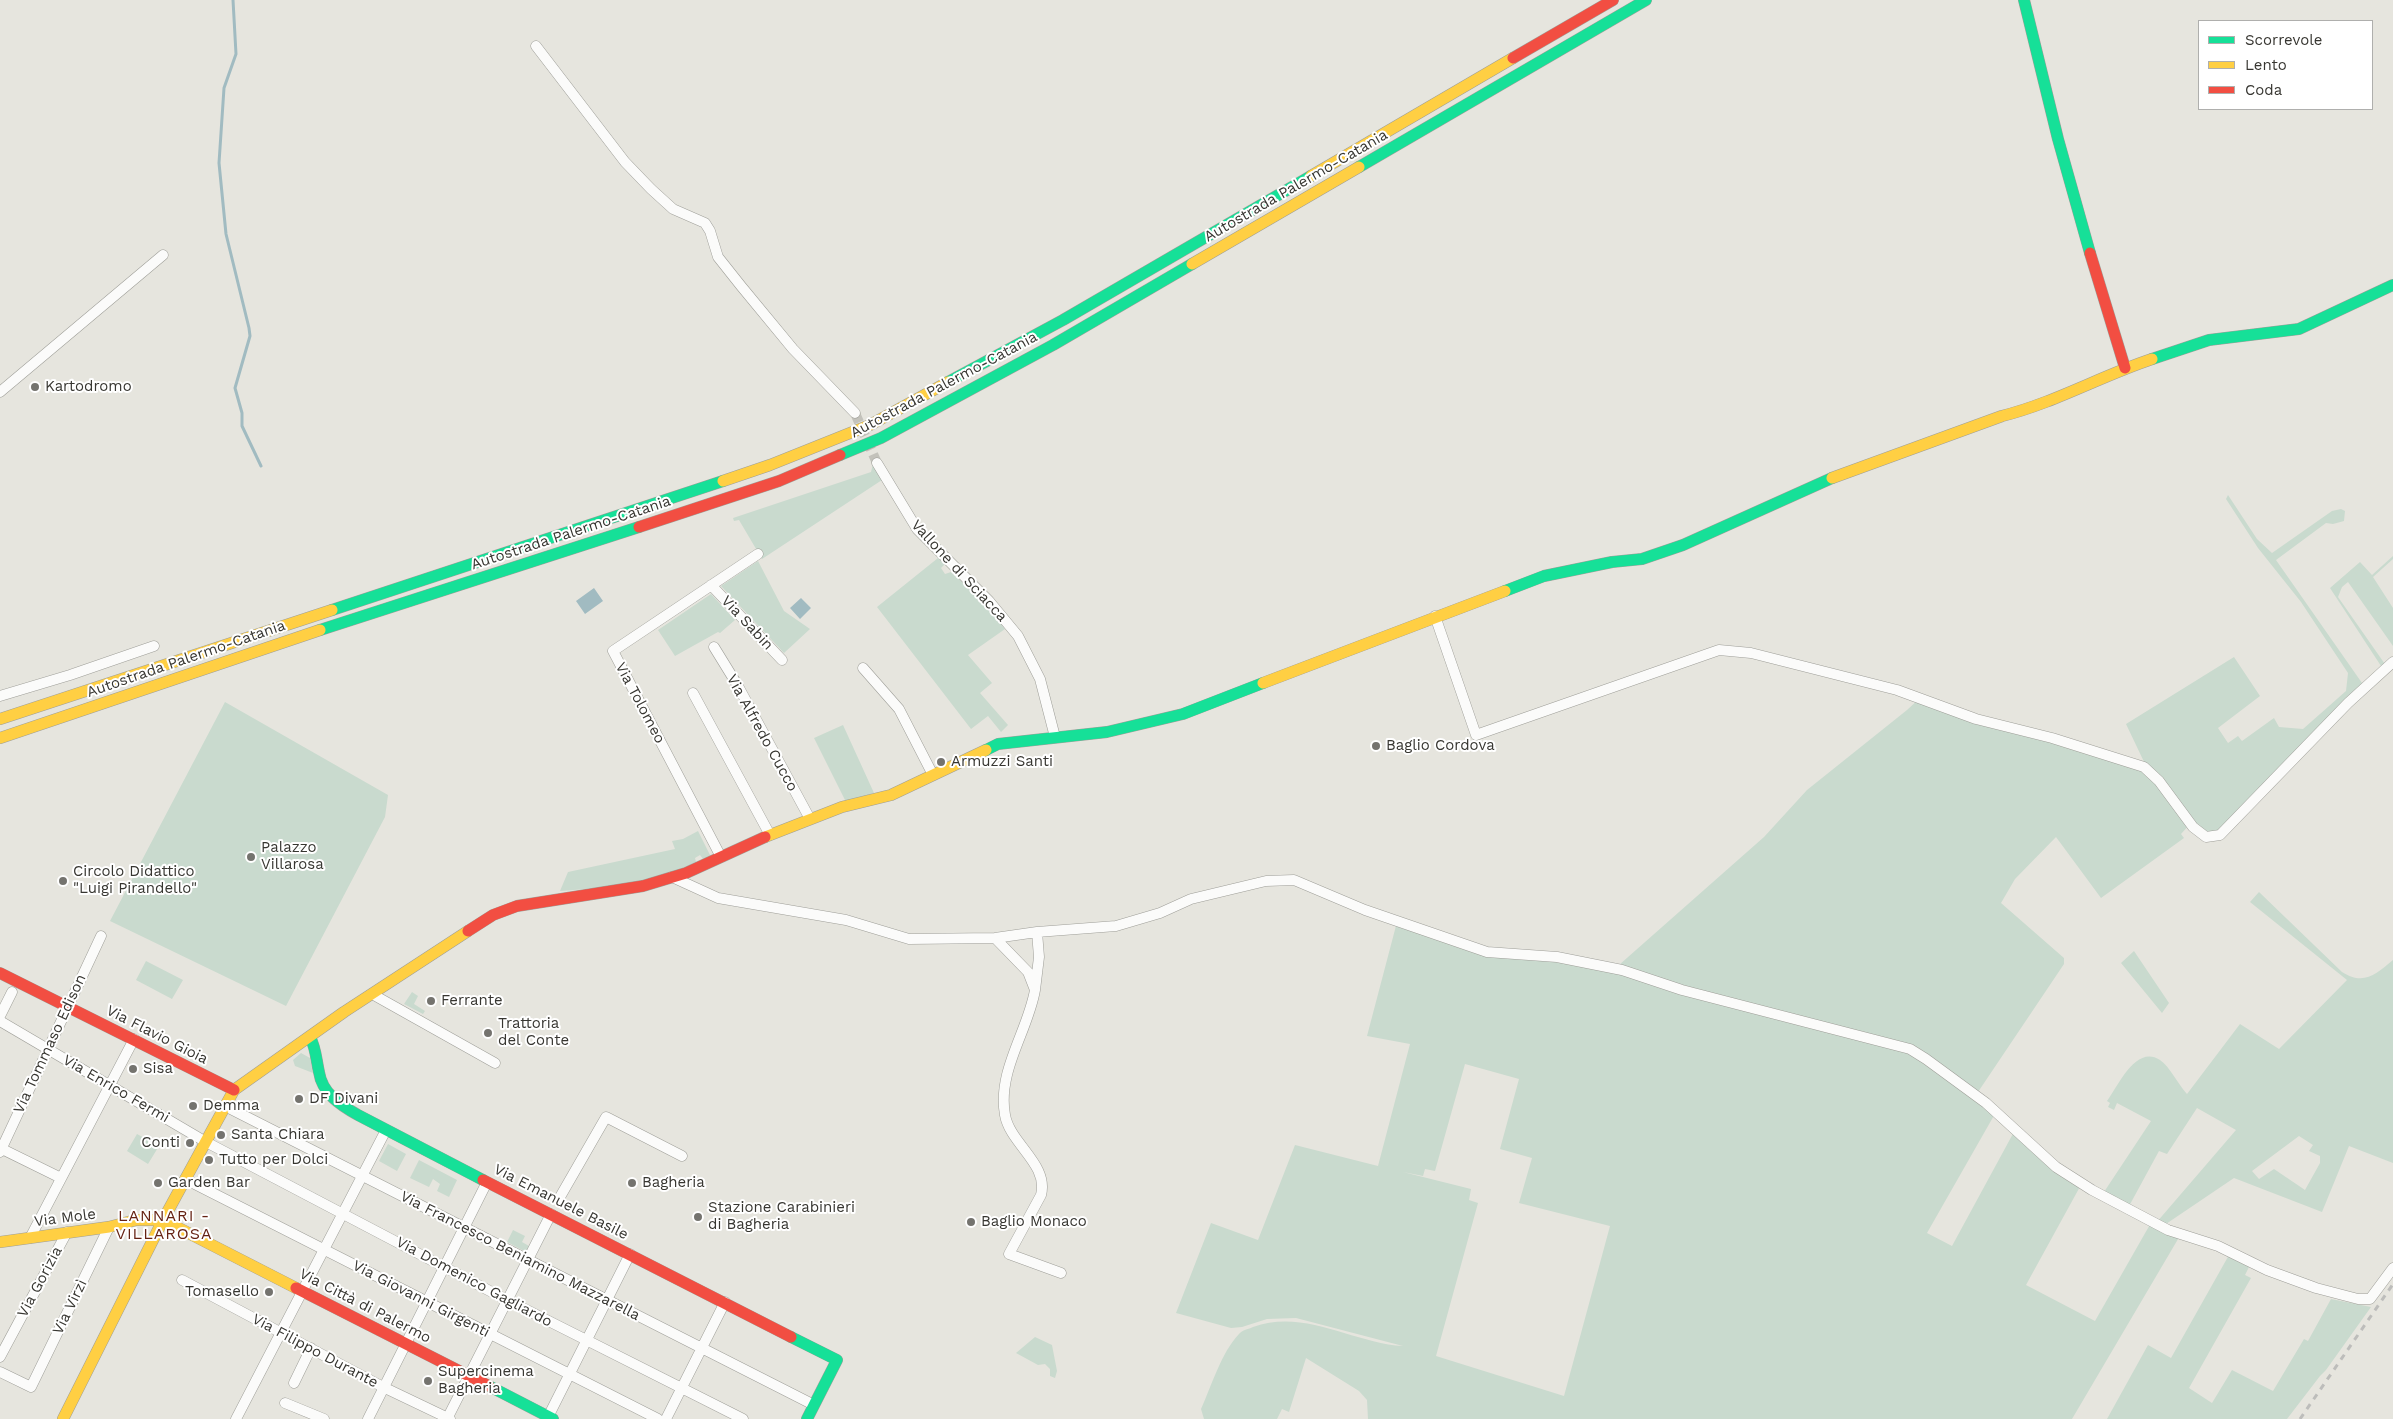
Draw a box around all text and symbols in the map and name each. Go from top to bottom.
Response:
legend [2198,20,2373,110]
text: Scorrevole [2245,31,2323,49]
text: Lento [2245,56,2287,74]
text: Coda [2245,81,2282,99]
street label: Autostrada Palermo-Catania [1201,126,1391,246]
street label: Autostrada Palermo-Catania [848,328,1040,442]
place label: Kartodromo [45,378,132,396]
marker: Kartodromo [29,381,41,393]
street label: Autostrada Palermo-Catania [469,492,673,574]
street label: Vallone di Sciacca [907,516,1011,626]
street label: Via Sabin [717,592,777,654]
street label: Autostrada Palermo-Catania [84,616,288,702]
street label: Via Tolomeo [611,659,669,747]
street label: Via Alfredo Cucco [722,671,802,795]
place label: Baglio Cordova [1386,737,1495,755]
marker: Baglio Cordova [1370,740,1382,752]
place label: Armuzzi Santi [951,753,1053,771]
marker: Armuzzi Santi [935,756,947,768]
place label: Palazzo Villarosa [261,839,324,874]
marker: Palazzo Villarosa [245,851,257,863]
place label: Circolo Didattico "Luigi Pirandello" [73,863,197,898]
marker: Circolo Didattico "Luigi Pirandello" [57,875,69,887]
street label: Via Tommaso Edison [10,971,90,1117]
place label: Ferrante [441,992,503,1010]
marker: Ferrante [425,995,437,1007]
street label: Via Flavio Gioia [103,1002,211,1068]
place label: Trattoria del Conte [498,1015,569,1050]
marker: Trattoria del Conte [482,1027,494,1039]
street label: Via Enrico Fermi [59,1051,173,1127]
place label: Sisa [143,1060,173,1078]
marker: Sisa [127,1063,139,1075]
place label: DF Divani [309,1090,378,1108]
marker: DF Divani [293,1093,305,1105]
place label: Demma [203,1097,260,1115]
marker: Demma [187,1100,199,1112]
place label: Santa Chiara [231,1126,324,1144]
marker: Santa Chiara [215,1129,227,1141]
place label: Conti [141,1134,180,1152]
marker: Conti [184,1137,196,1149]
place label: Tutto per Dolci [219,1151,328,1169]
marker: Tutto per Dolci [203,1154,215,1166]
street label: Via Emanuele Basile [491,1160,631,1244]
place label: Garden Bar [168,1174,250,1192]
place label: Bagheria [642,1174,705,1192]
marker: Garden Bar [152,1177,164,1189]
marker: Bagheria [626,1177,638,1189]
street label: Via Francesco Beniamino Mazzarella [397,1187,643,1325]
place label: Stazione Carabinieri di Bagheria [708,1199,855,1234]
street label: Via Mole [33,1205,97,1231]
district label: LANNARI - VILLAROSA [114,1206,214,1244]
marker: Stazione Carabinieri di Bagheria [692,1211,704,1223]
place label: Baglio Monaco [981,1213,1087,1231]
marker: Baglio Monaco [965,1216,977,1228]
street label: Via Domenico Gagliardo [393,1233,555,1331]
street label: Via Gorizia [14,1243,66,1321]
street label: Via Giovanni Girgenti [349,1257,493,1341]
street label: Via Città di Palermo [296,1265,434,1347]
street label: Via Virzì [49,1276,91,1338]
place label: Tomasello [185,1283,259,1301]
marker: Tomasello [263,1286,275,1298]
street label: Via Filippo Durante [249,1310,381,1392]
place label: Supercinema Bagheria [438,1363,534,1398]
marker: Supercinema Bagheria [422,1375,434,1387]

